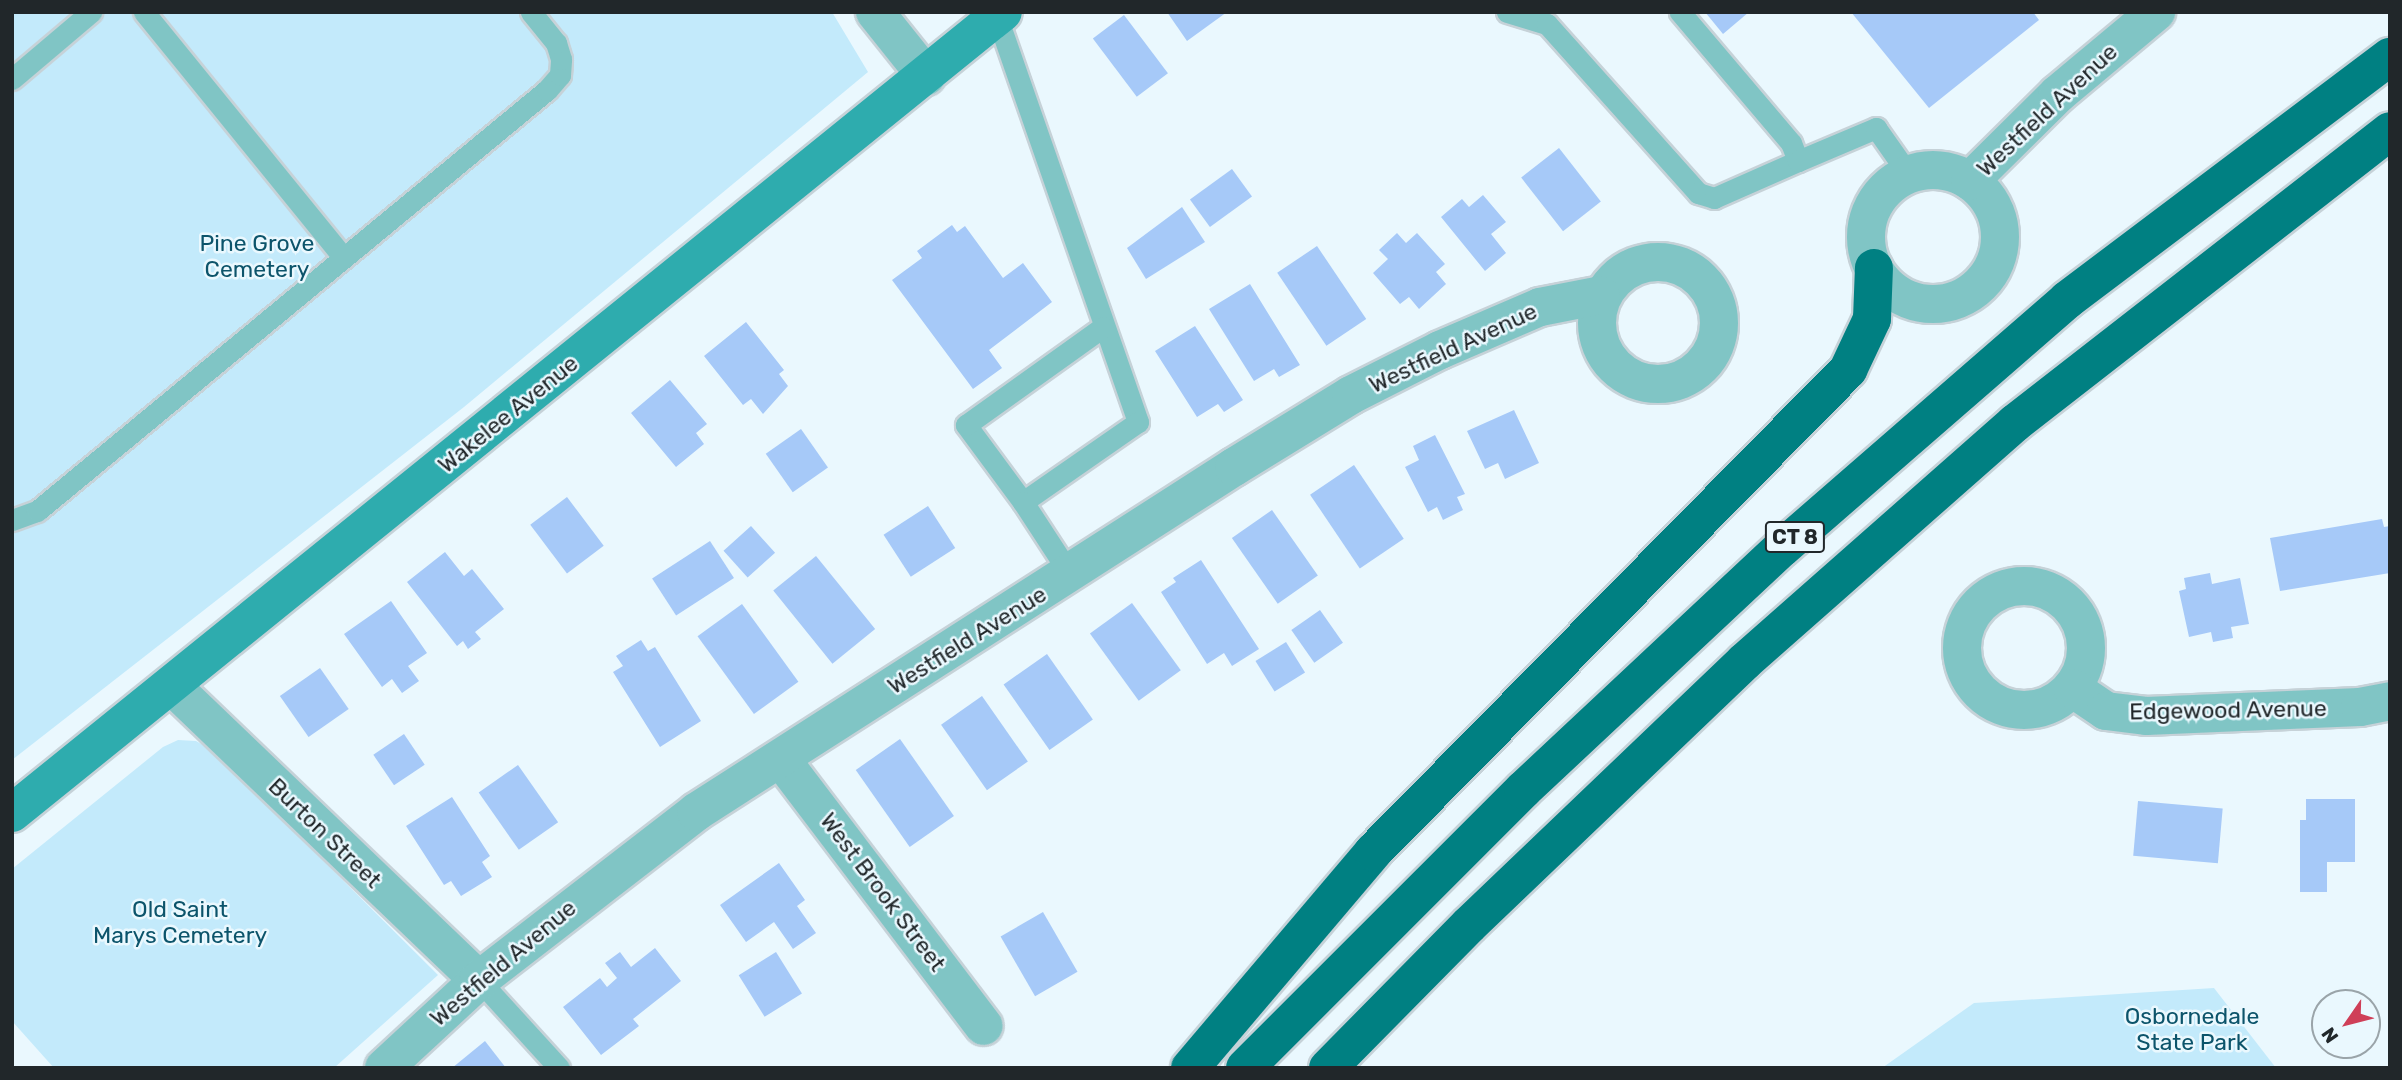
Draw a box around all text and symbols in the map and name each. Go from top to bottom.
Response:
street label: Westfield Avenue [1971,38,2123,182]
park label: Pine Grove Cemetery [200,229,314,283]
street label: Westfield Avenue [1364,297,1542,399]
street label: Wakelee Avenue [432,349,584,479]
road number: CT 8 [1764,520,1826,554]
street label: Westfield Avenue [882,580,1052,700]
street label: Edgewood Avenue [2129,694,2327,726]
street label: Burton Street [263,772,387,894]
street label: West Brook Street [814,807,952,977]
street label: Westfield Avenue [424,894,582,1032]
park label: Old Saint Marys Cemetery [93,895,267,949]
north arrow [2311,989,2381,1059]
park label: Osbornedale State Park [2125,1002,2259,1056]
text: N [2317,1023,2343,1047]

